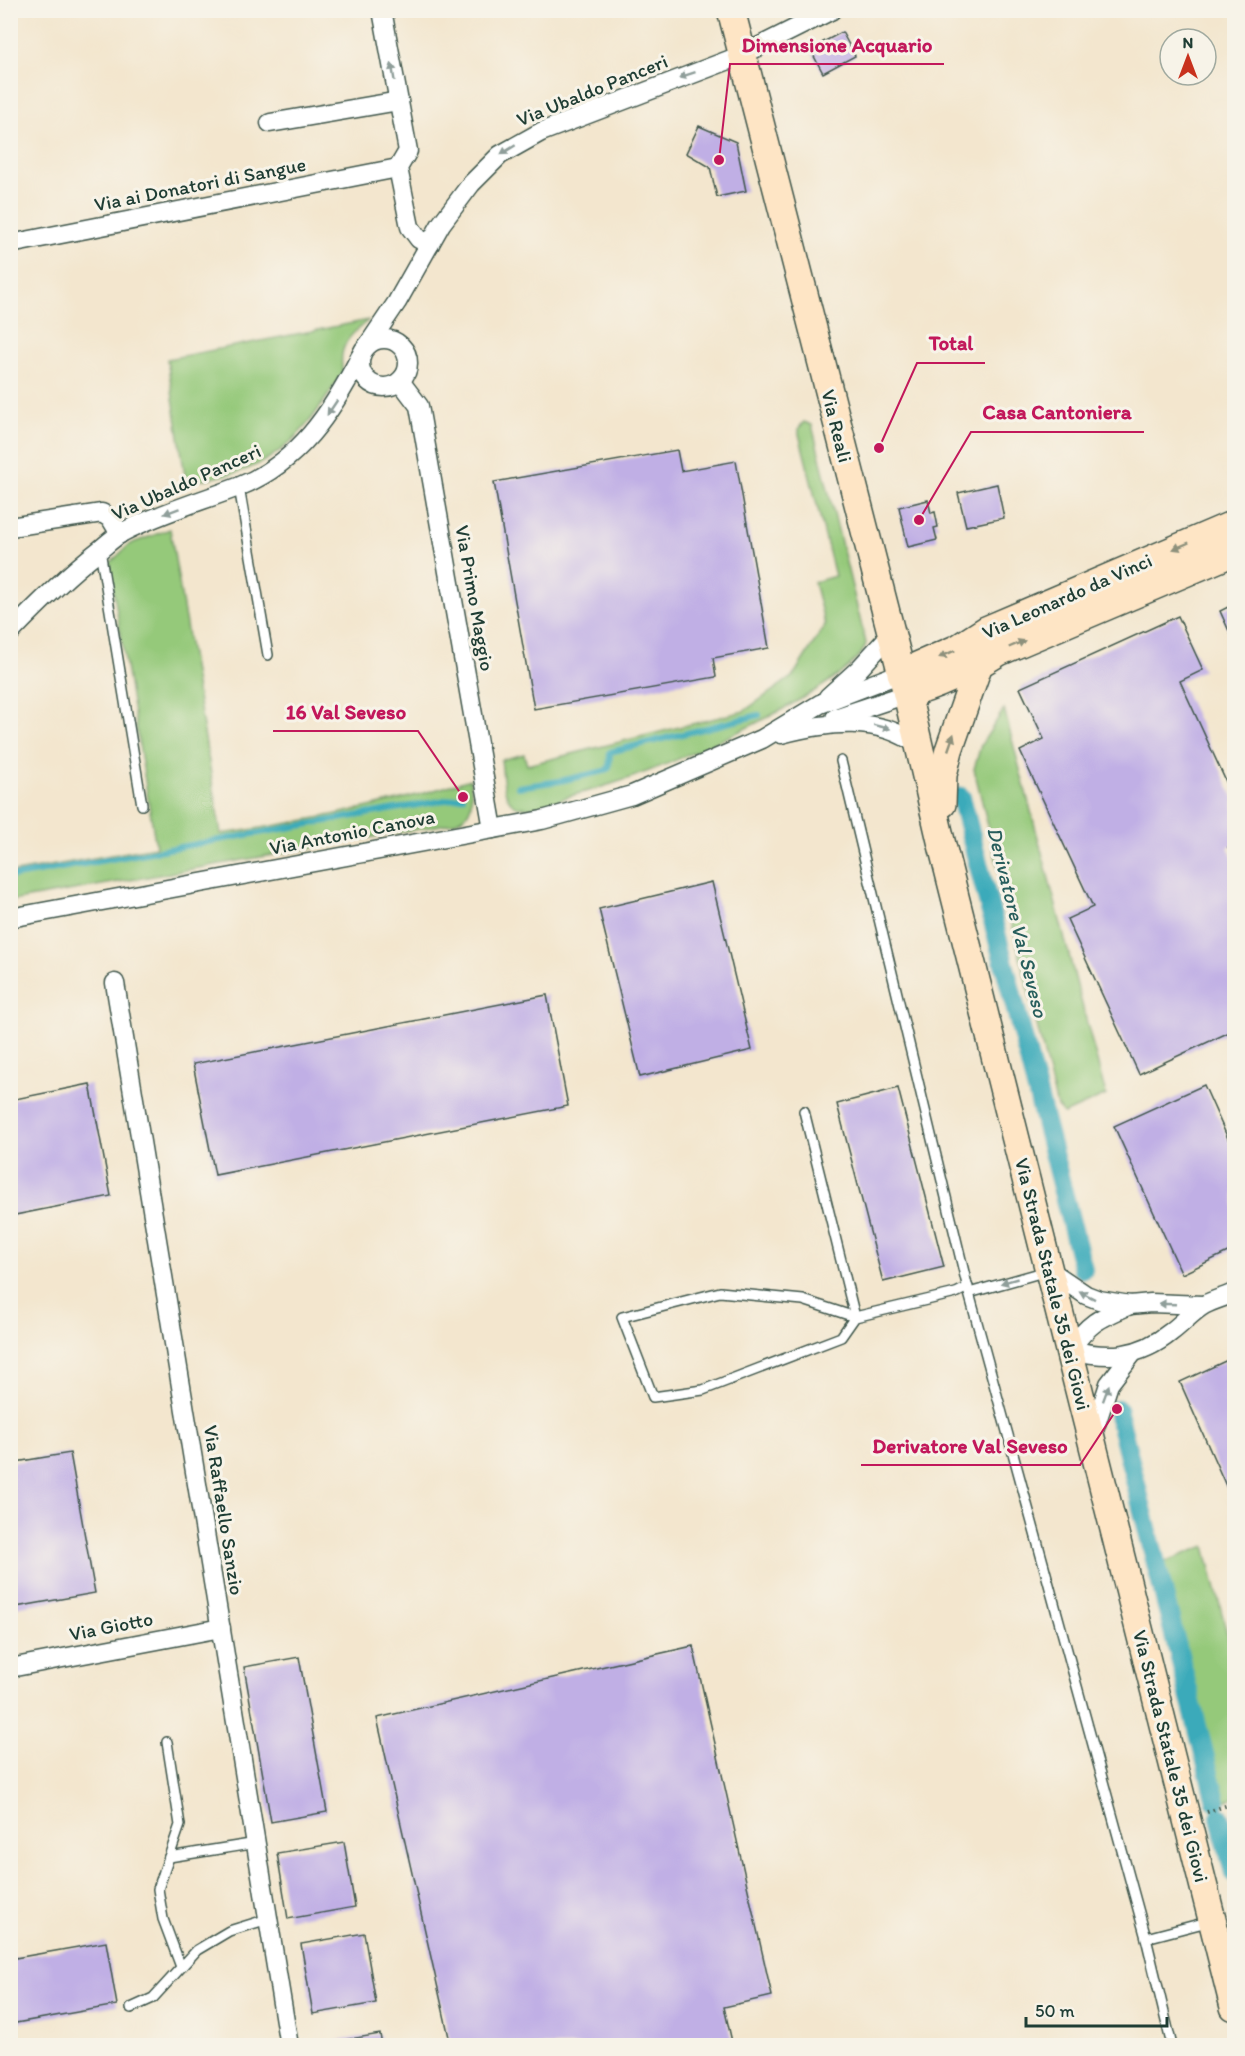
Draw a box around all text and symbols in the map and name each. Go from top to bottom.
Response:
callout: Dimensione Acquario [730,25,944,64]
north arrow [1158,27,1218,87]
text: Dimensione Acquario [742,32,933,58]
text: N [1183,33,1193,52]
street label: Via Ubaldo Panceri [513,49,671,131]
one-way arrow [388,62,397,81]
one-way arrow [678,70,696,80]
one-way arrow [500,145,516,156]
street label: Via ai Donatori di Sangue [92,152,308,216]
callout: Total [917,324,985,363]
text: Total [928,330,974,355]
street label: Via Reali [816,387,858,465]
callout: Casa Cantoniera [971,393,1144,432]
text: Casa Cantoniera [982,399,1133,424]
one-way arrow [327,400,338,416]
street label: Via Ubaldo Panceri [108,438,264,526]
one-way arrow [163,507,181,516]
street label: Via Primo Maggio [450,523,500,673]
one-way arrow [1171,541,1189,551]
street label: Via Leonardo da Vinci [978,548,1156,644]
one-way arrow [1008,639,1026,648]
one-way arrow [938,649,955,658]
callout: 16 Val Seveso [273,692,418,731]
text: 16 Val Seveso [286,699,407,724]
one-way arrow [873,723,891,733]
one-way arrow [947,733,957,751]
street label: Via Antonio Canova [267,804,437,860]
water label: Derivatore Val Seveso [982,824,1054,1021]
street label: Via Strada Statale 35 dei Giovi [1010,1155,1096,1413]
one-way arrow [1000,1277,1018,1286]
one-way arrow [1078,1290,1095,1299]
one-way arrow [1157,1299,1176,1308]
one-way arrow [1101,1384,1111,1402]
street label: Via Raffaello Sanzio [199,1423,249,1597]
callout: Derivatore Val Seveso [861,1426,1080,1465]
text: Derivatore Val Seveso [872,1433,1068,1458]
street label: Via Giotto [67,1606,155,1646]
street label: Via Strada Statale 35 dei Giovi [1128,1627,1214,1885]
scale bar [1026,1990,1167,2028]
text: 50 m [1035,2000,1075,2022]

